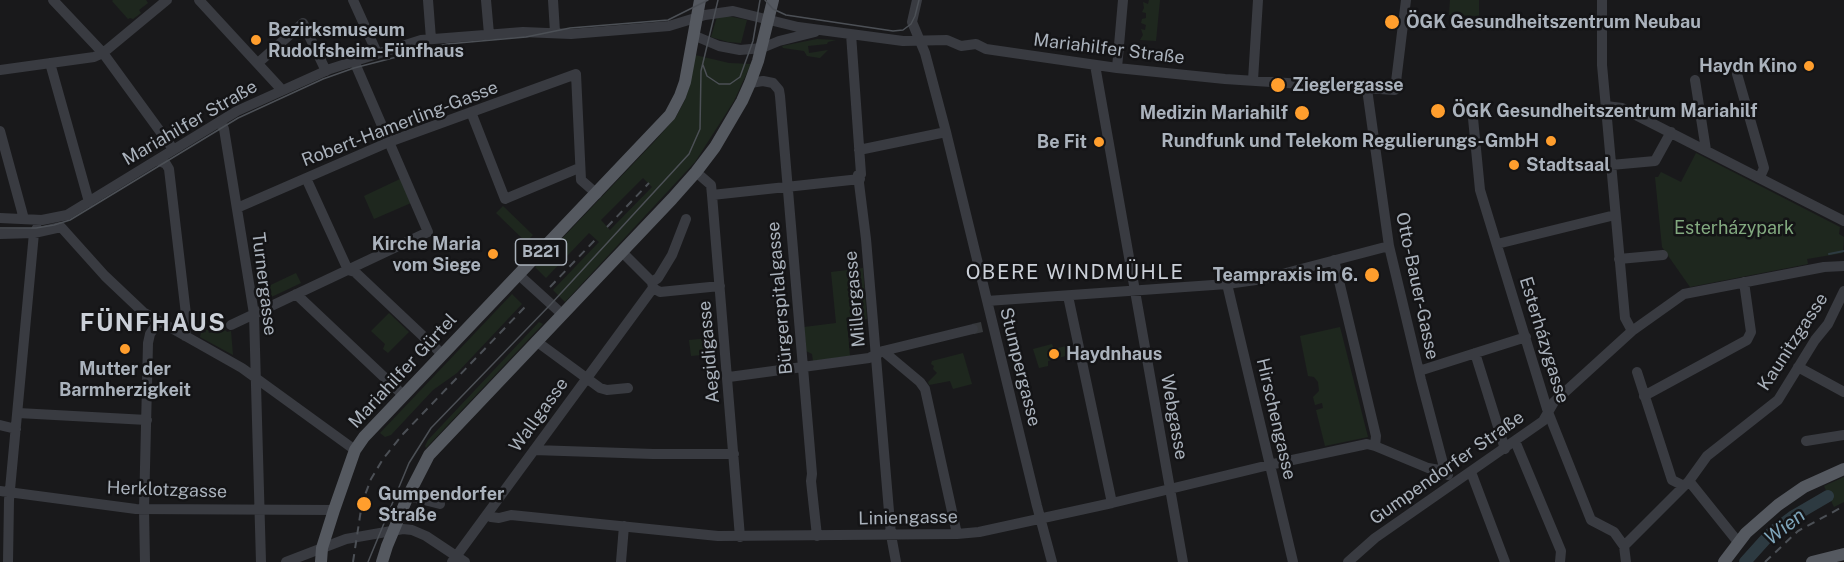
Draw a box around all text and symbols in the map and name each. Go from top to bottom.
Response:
place label: ÖGK Gesundheitszentrum Neubau [1406,11,1701,33]
marker: ÖGK Gesundheitszentrum Neubau [1383,13,1401,31]
place label: Bezirksmuseum Rudolfsheim-Fünfhaus [268,19,464,62]
street label: Mariahilfer Straße [1032,29,1186,69]
marker: Bezirksmuseum Rudolfsheim-Fünfhaus [249,33,263,47]
place label: Haydn Kino [1699,55,1797,77]
marker: Haydn Kino [1802,59,1816,73]
place label: Zieglergasse [1292,74,1404,96]
street label: Mariahilfer Straße [119,76,261,170]
marker: Zieglergasse [1269,76,1287,94]
street label: Robert-Hamerling-Gasse [299,77,501,171]
place label: ÖGK Gesundheitszentrum Mariahilf [1452,100,1757,122]
place label: Medizin Mariahilf [1140,102,1288,124]
marker: ÖGK Gesundheitszentrum Mariahilf [1429,102,1447,120]
marker: Medizin Mariahilf [1293,104,1311,122]
place label: Rundfunk und Telekom Regulierungs-GmbH [1161,130,1539,152]
place label: Be Fit [1037,131,1087,153]
marker: Rundfunk und Telekom Regulierungs-GmbH [1544,134,1558,148]
marker: Be Fit [1092,135,1106,149]
place label: Stadtsaal [1526,154,1610,176]
marker: Stadtsaal [1507,158,1521,172]
street label: Otto-Bauer-Gasse [1391,210,1443,362]
park label: Esterházypark [1674,217,1794,239]
street label: Bürgerspitalgasse [763,221,797,375]
street label: Turnergasse [247,231,281,337]
place label: Kirche Maria vom Siege [372,233,481,276]
road number: B221 [516,239,566,265]
marker: Kirche Maria vom Siege [486,247,500,261]
street label: Millergasse [840,250,870,348]
district label: OBERE WINDMÜHLE [966,261,1184,285]
place label: Teampraxis im 6. [1213,264,1358,286]
marker: Teampraxis im 6. [1363,266,1381,284]
street label: Esterházygasse [1514,274,1574,406]
street label: Kaunitzgasse [1753,289,1833,395]
street label: Aegidigasse [694,300,724,404]
street label: Stumpergasse [995,305,1045,429]
street label: Mariahilfer Gürtel [344,309,462,433]
district label: FÜNFHAUS [80,310,226,338]
marker: Mutter der Barmherzigkeit [118,342,132,356]
place label: Haydnhaus [1066,343,1162,365]
marker: Haydnhaus [1047,347,1061,361]
street label: Hirschengasse [1252,356,1300,482]
place label: Mutter der Barmherzigkeit [59,358,191,400]
street label: Webgasse [1156,373,1192,461]
street label: Wallgasse [505,374,573,456]
street label: Gumpendorfer Straße [1366,407,1528,529]
street label: Herklotzgasse [106,477,228,503]
place label: Gumpendorfer Straße [378,483,504,526]
marker: Gumpendorfer Straße [355,495,373,513]
water label: Wien [1760,504,1810,550]
street label: Liniengasse [858,506,958,530]

